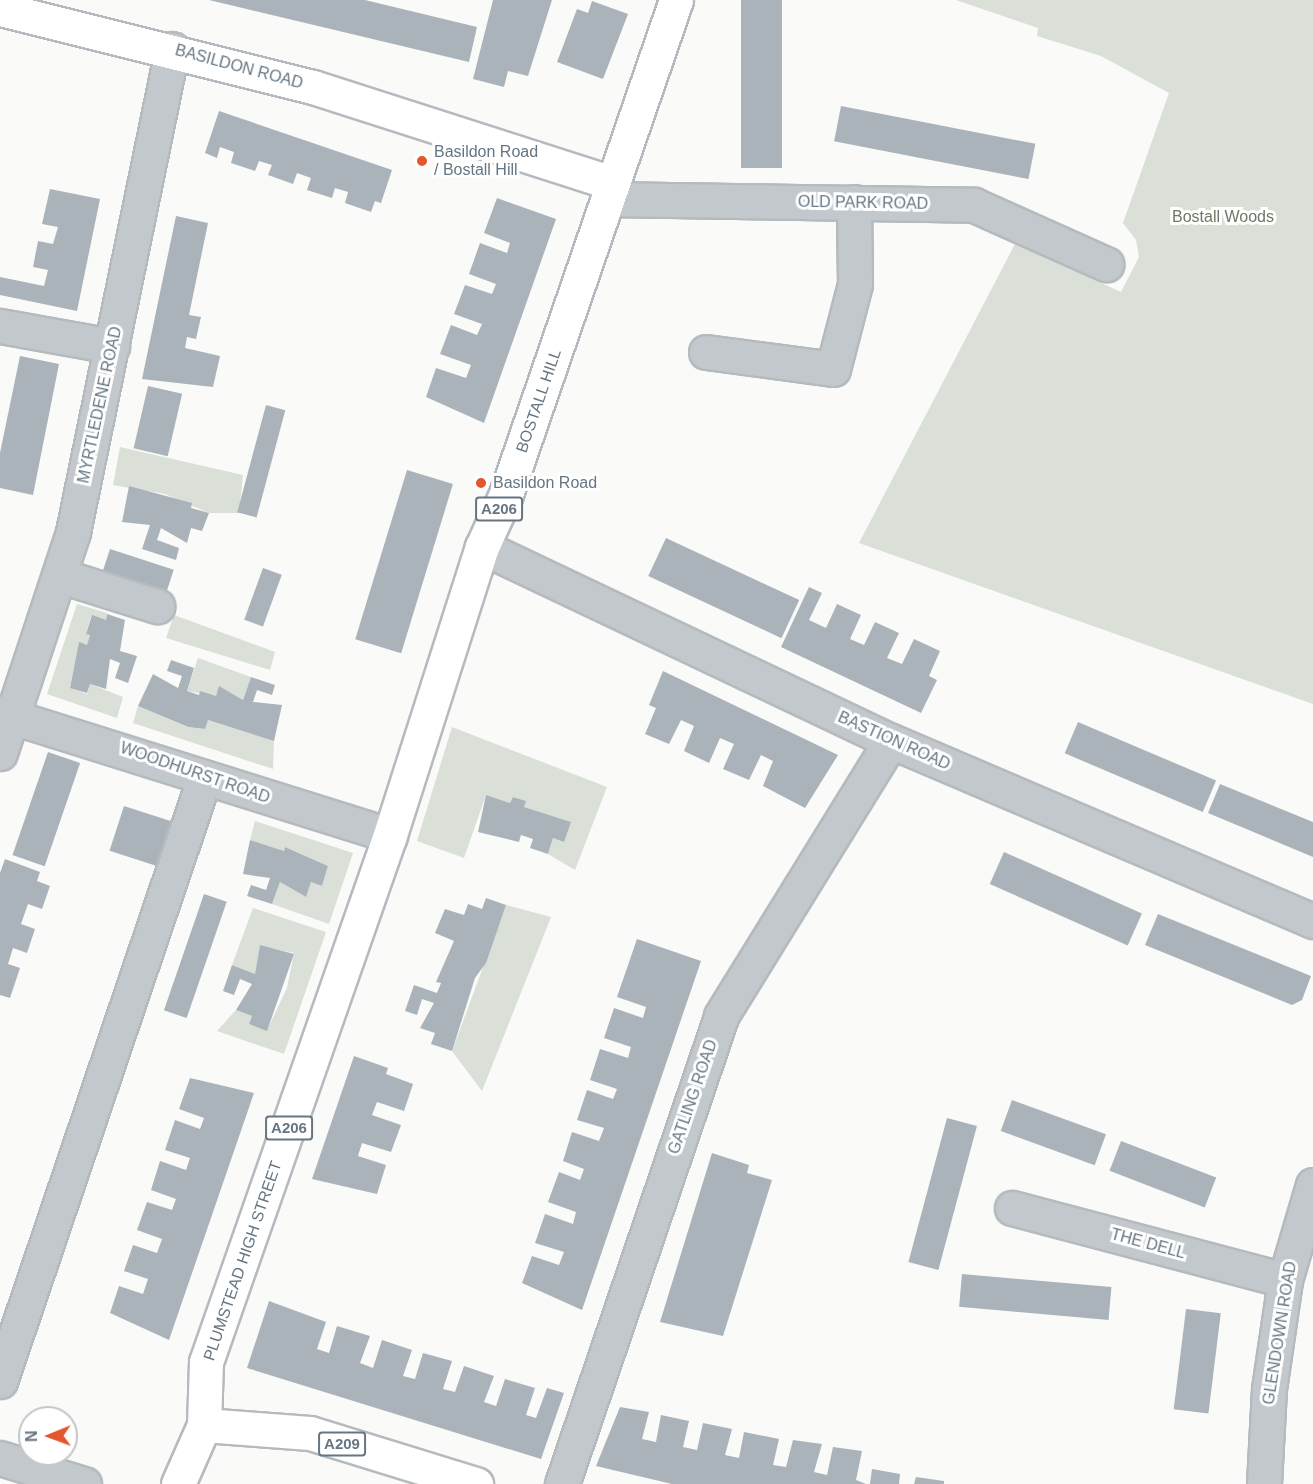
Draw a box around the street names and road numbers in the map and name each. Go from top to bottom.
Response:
street label: BASILDON ROAD [173,41,305,93]
street label: OLD PARK ROAD [798,192,928,214]
street label: MYRTLEDENE ROAD [74,325,126,485]
street label: BOSTALL HILL [512,346,566,456]
road number: A206 [475,497,523,521]
street label: BASTION ROAD [835,708,953,774]
street label: WOODHURST ROAD [117,738,273,808]
street label: GATLING ROAD [664,1037,722,1157]
road number: A206 [265,1116,313,1140]
street label: PLUMSTEAD HIGH STREET [200,1159,286,1363]
street label: THE DELL [1109,1225,1187,1263]
street label: GLENDOWN ROAD [1259,1260,1301,1406]
road number: A209 [318,1432,366,1456]

